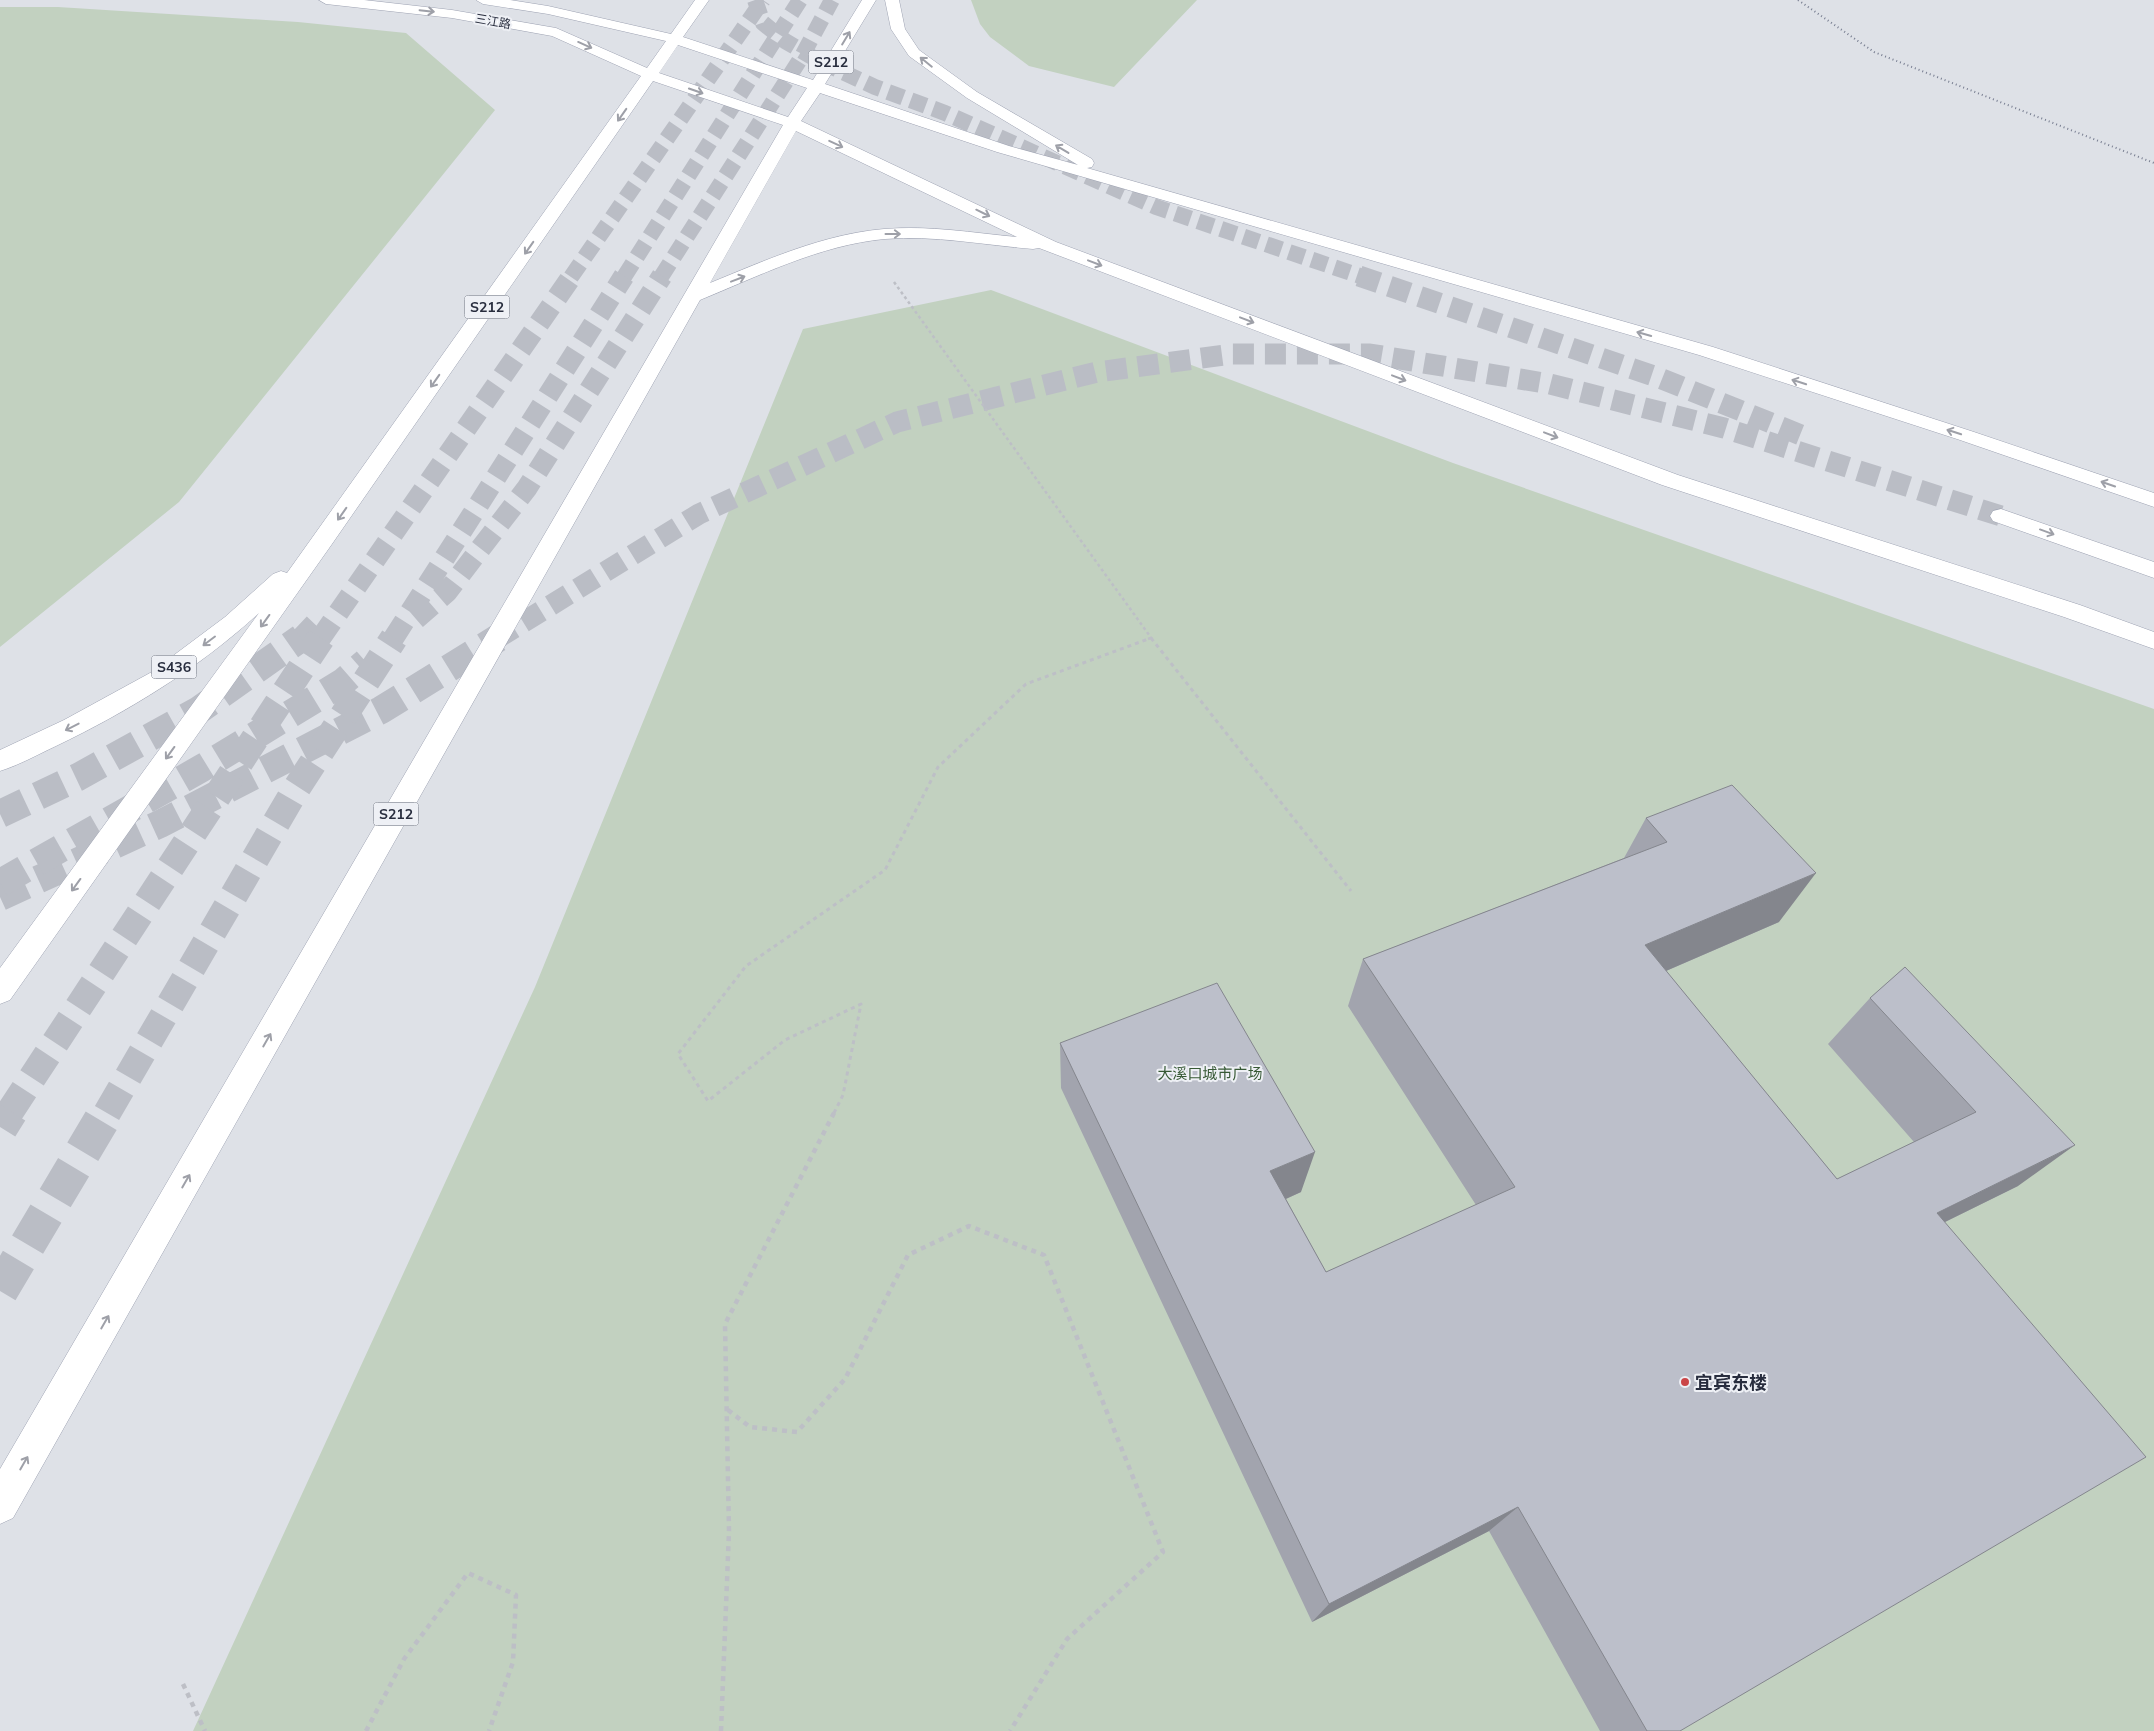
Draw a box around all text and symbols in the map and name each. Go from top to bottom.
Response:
one-way arrow [419,6,435,16]
street label: 三江路 [474,10,512,32]
one-way arrow [842,31,852,45]
one-way arrow [577,41,592,51]
road number: S212 [808,51,854,74]
one-way arrow [919,56,932,67]
one-way arrow [688,86,704,96]
one-way arrow [617,108,627,122]
one-way arrow [828,140,843,149]
one-way arrow [1056,143,1070,153]
one-way arrow [975,209,990,218]
one-way arrow [885,229,901,239]
one-way arrow [524,241,534,255]
one-way arrow [1087,259,1103,268]
one-way arrow [730,274,745,283]
road number: S212 [464,296,510,318]
one-way arrow [1240,317,1255,326]
one-way arrow [1637,328,1653,338]
one-way arrow [430,374,440,388]
one-way arrow [1391,374,1407,383]
one-way arrow [1792,377,1808,386]
one-way arrow [1947,427,1962,436]
one-way arrow [1544,432,1559,441]
one-way arrow [2100,479,2116,489]
one-way arrow [337,506,347,520]
one-way arrow [2039,528,2054,537]
one-way arrow [260,614,270,628]
one-way arrow [203,635,216,646]
road number: S436 [152,656,196,679]
one-way arrow [65,723,80,732]
one-way arrow [165,746,176,759]
road number: S212 [374,802,418,826]
one-way arrow [71,878,81,892]
one-way arrow [262,1034,272,1048]
park label: 大溪口城市广场 [1157,1064,1263,1083]
one-way arrow [181,1175,191,1189]
one-way arrow [100,1315,110,1330]
place label: 宜宾东楼 [1695,1371,1767,1394]
marker: 宜宾东楼 [1679,1376,1691,1388]
one-way arrow [20,1457,30,1471]

